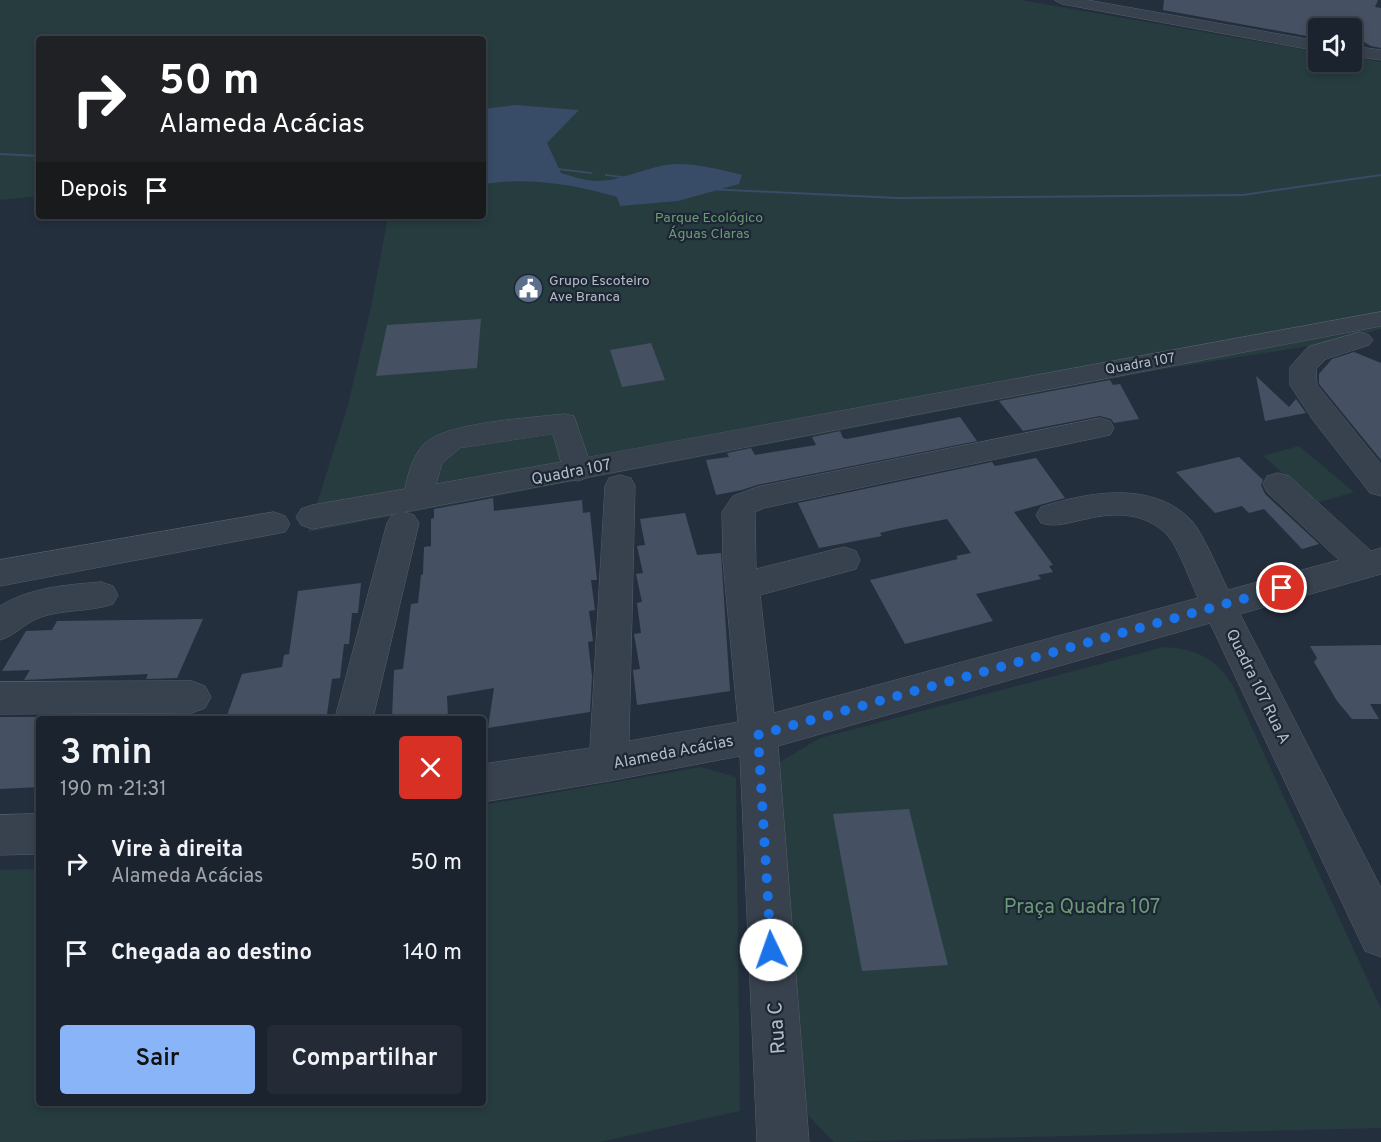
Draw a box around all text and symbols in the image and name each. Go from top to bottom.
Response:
map controls [1308,18,1362,72]
button: sound [1308,18,1362,72]
text: 50 m [159,56,260,109]
icon: right [60,60,138,138]
text: Alameda Acácias [159,108,365,142]
icon: arrive [140,174,173,207]
text: Depois [60,177,128,204]
park label: Parque Ecológico Águas Claras [655,210,763,243]
public building icon: Grupo Escoteiro Ave Branca [512,272,544,304]
place label: Grupo Escoteiro Ave Branca [549,273,650,306]
street label: Quadra 107 [1104,350,1176,379]
street label: Quadra 107 [530,455,613,490]
pin [1256,562,1307,613]
icon: arrive [1265,571,1298,604]
street label: Quadra 107 Rua A [1221,626,1294,748]
text: 3 min [60,731,152,777]
street label: Alameda Acácias [612,732,735,774]
button: close [399,736,462,799]
text: 190 m · 21:31 [60,777,167,803]
text: Vire à direita [111,837,243,864]
icon: right [60,847,93,880]
text: 50 m [410,850,462,877]
text: Alameda Acácias [111,864,264,890]
park label: Praça Quadra 107 [1004,895,1160,921]
position arrow [739,918,803,982]
icon: arrive [60,937,93,970]
text: Chegada ao destino [111,940,312,967]
text: 140 m [403,940,462,967]
street label: Rua C [763,1001,793,1055]
button: Sair [60,1025,255,1094]
button: Compartilhar [267,1025,462,1094]

